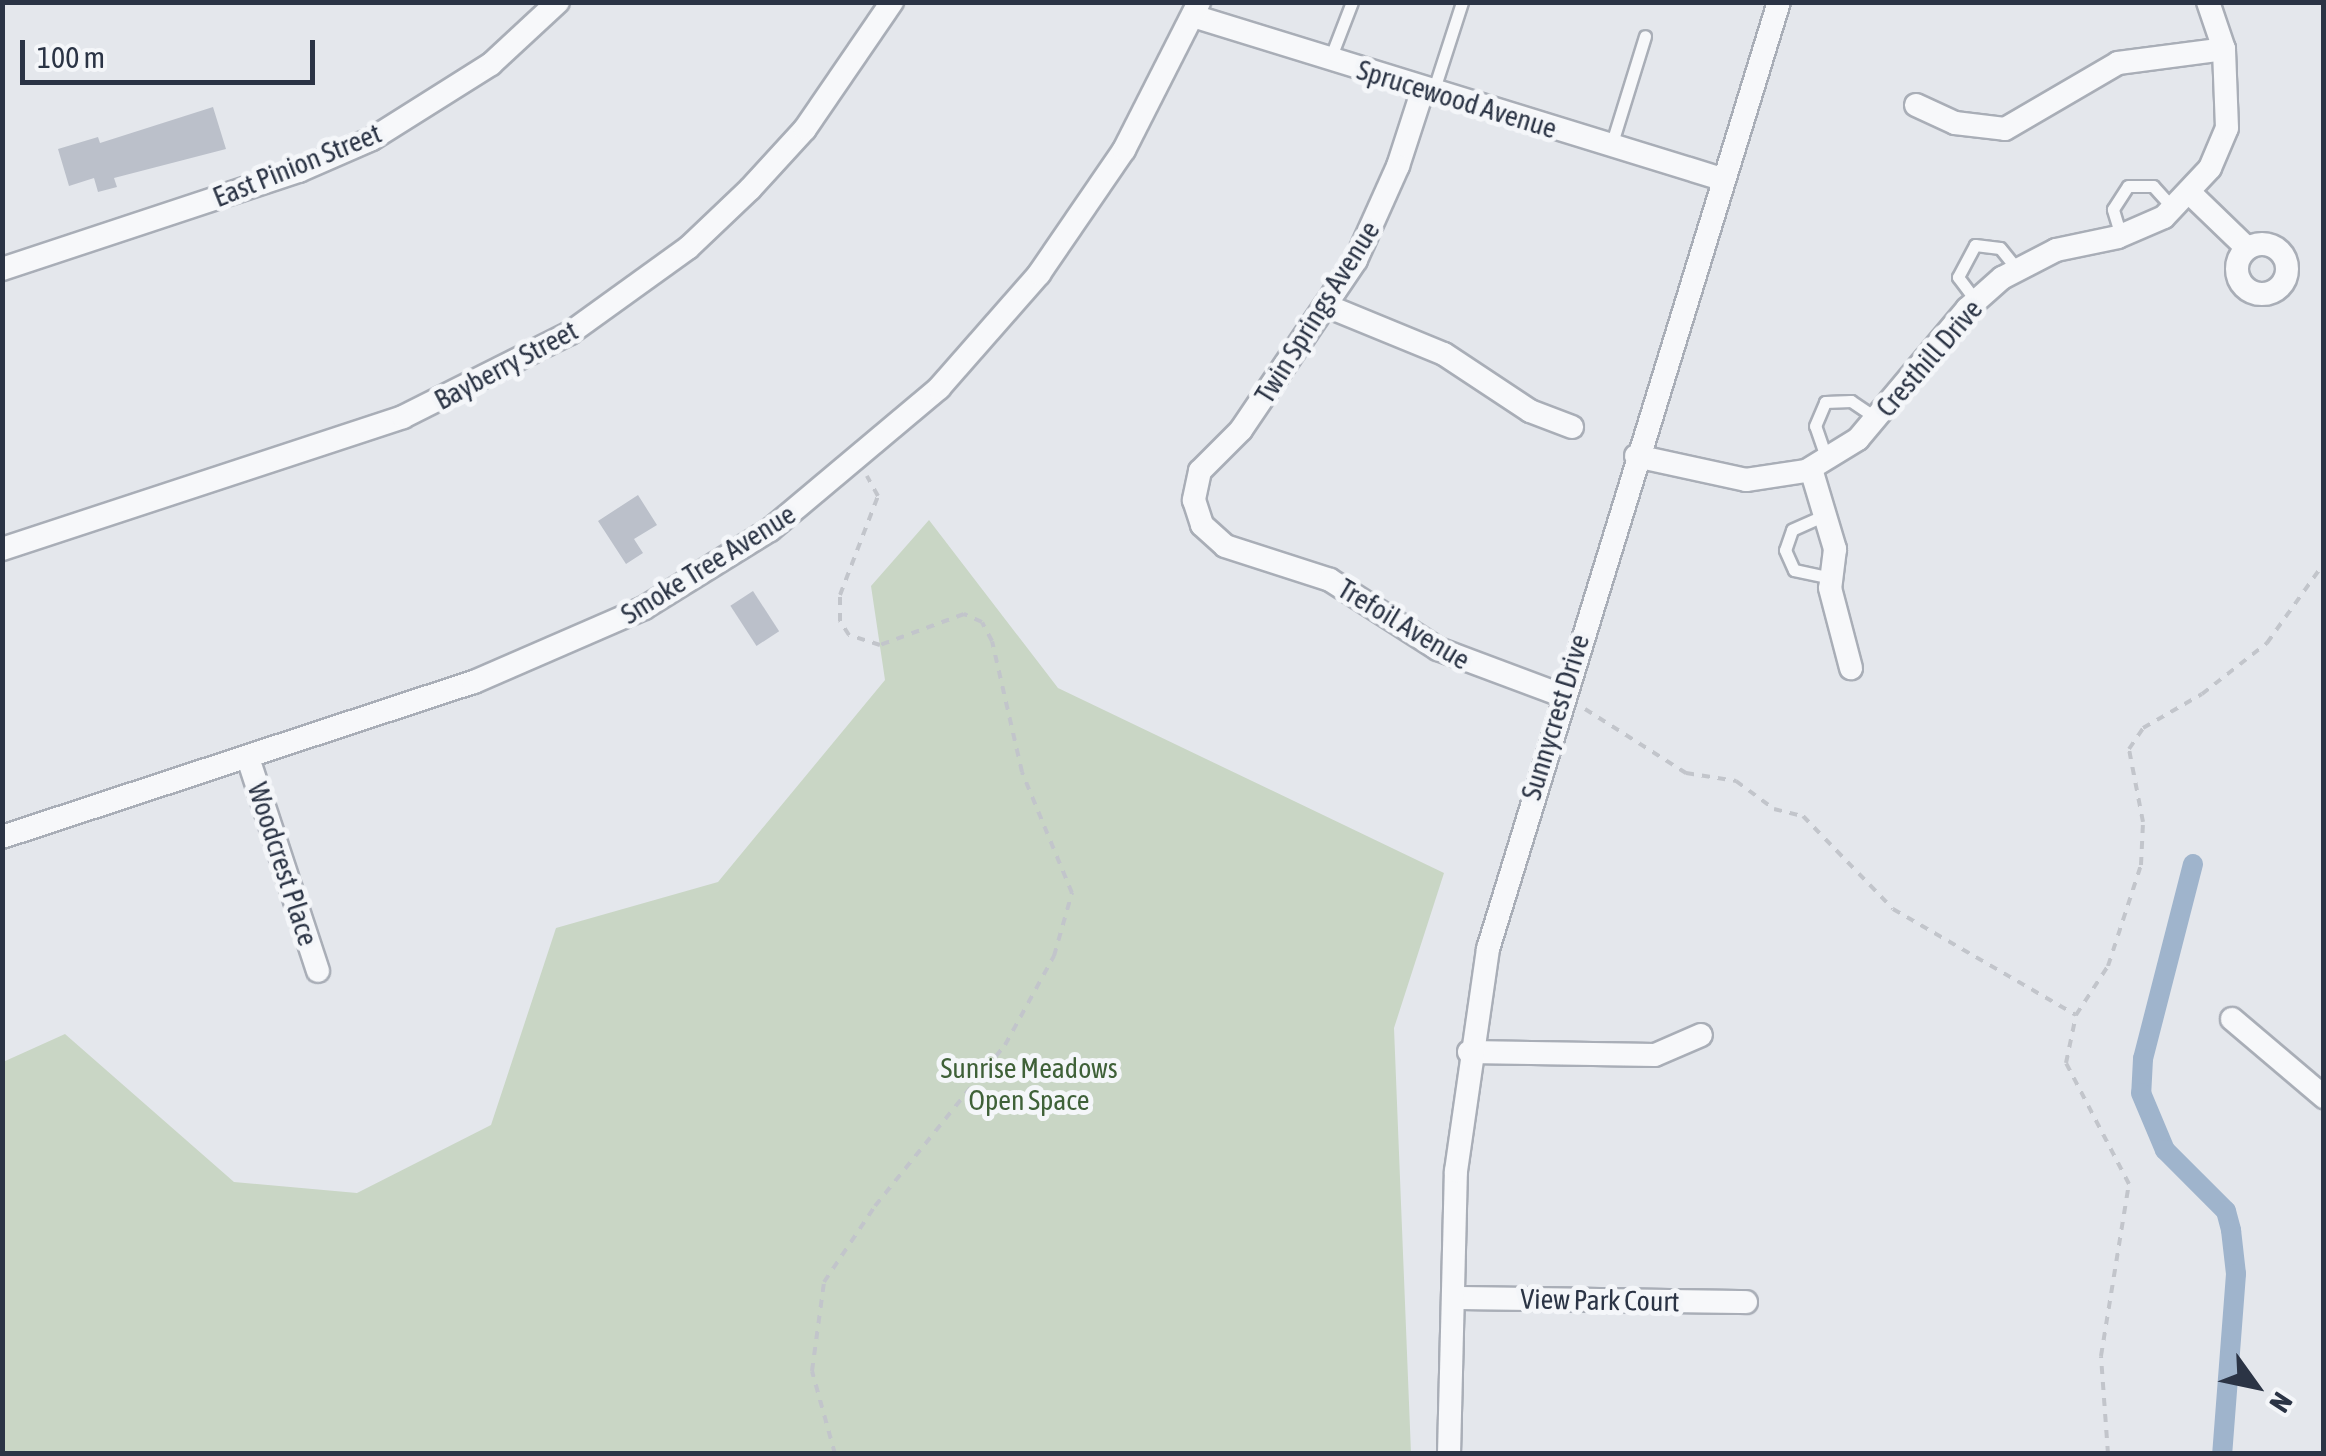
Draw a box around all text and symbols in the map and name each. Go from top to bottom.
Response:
scale bar [25,20,320,82]
text: 100 m [37,40,105,74]
street label: Sprucewood Avenue [1353,53,1561,145]
street label: East Pinion Street [208,116,386,214]
street label: Twin Springs Avenue [1248,215,1386,409]
street label: Cresthill Drive [1869,292,1989,424]
street label: Bayberry Street [429,313,583,417]
street label: Smoke Tree Avenue [615,497,801,631]
street label: Trefoil Avenue [1332,572,1476,676]
street label: Sunnycrest Drive [1514,630,1596,804]
street label: Woodcrest Place [241,778,325,950]
park label: Sunrise Meadows Open Space [940,1051,1118,1117]
street label: View Park Court [1520,1282,1680,1318]
north arrow [2206,1336,2306,1436]
text: N [2263,1387,2299,1418]

